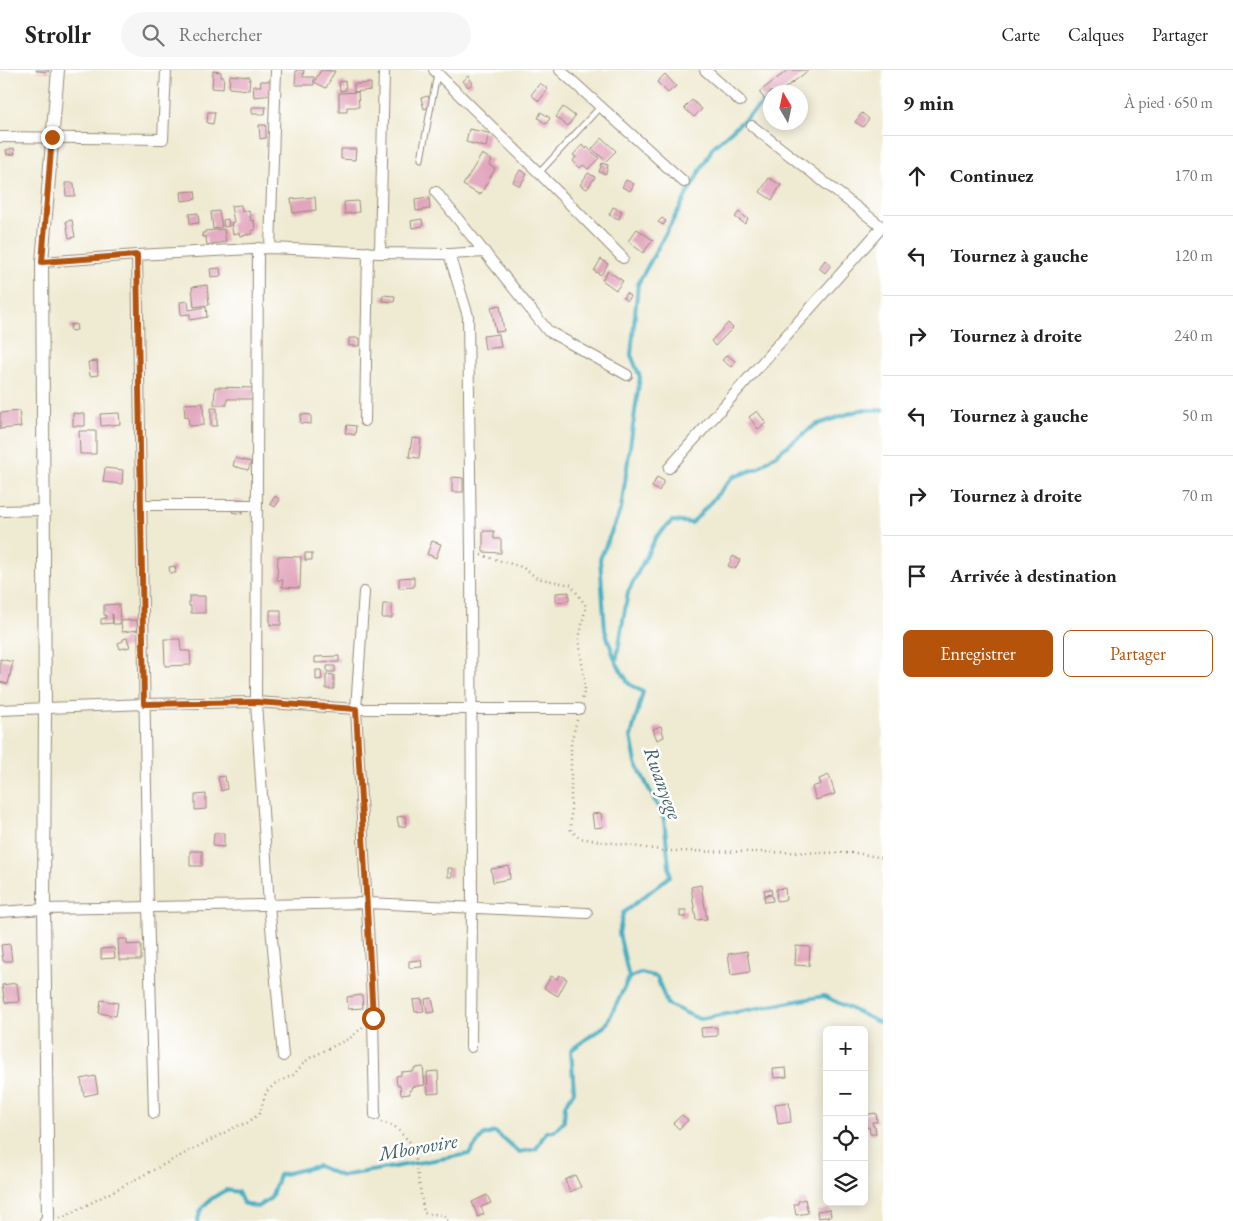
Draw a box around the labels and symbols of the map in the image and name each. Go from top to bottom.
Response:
north arrow [763,85,808,130]
route end [41,126,64,149]
water label: Rwanyege [638,743,688,823]
route start [362,1007,385,1030]
water label: Mborovire [375,1127,460,1167]

